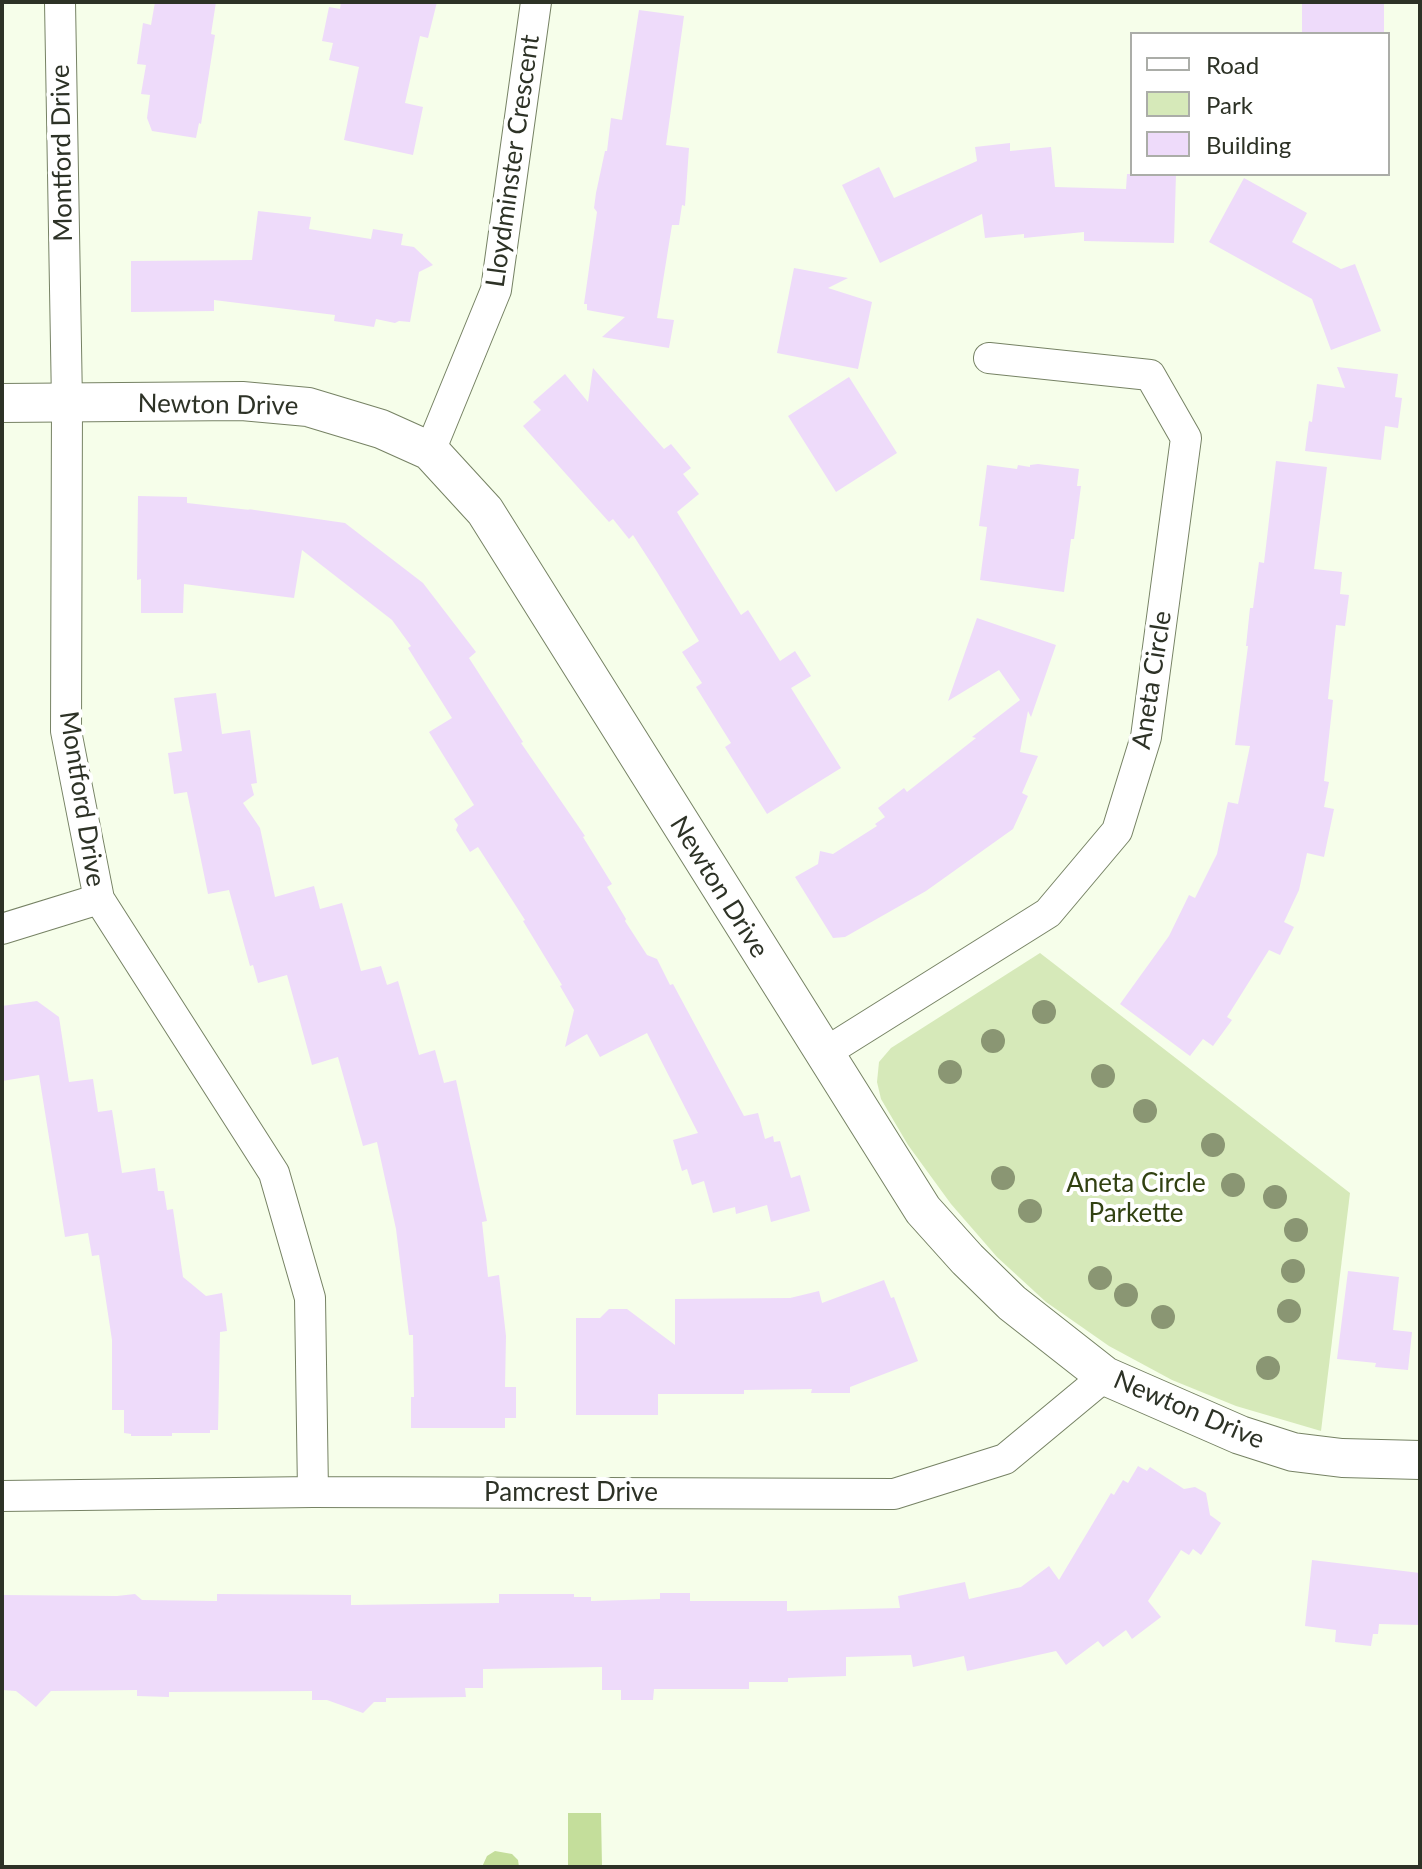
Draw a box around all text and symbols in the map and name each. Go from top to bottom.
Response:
legend [1130,32,1390,176]
street label: Lloydminster Crescent [480,33,546,289]
text: Road [1206,50,1259,79]
street label: Montford Drive [45,64,79,242]
text: Park [1206,90,1253,119]
text: Building [1206,130,1291,159]
street label: Newton Drive [137,388,299,422]
street label: Aneta Circle [1126,609,1178,751]
street label: Montford Drive [53,709,111,889]
street label: Newton Drive [663,811,775,963]
park label: Aneta Circle Parkette [1066,1168,1206,1230]
street label: Newton Drive [1109,1364,1269,1456]
street label: Pamcrest Drive [484,1477,658,1509]

